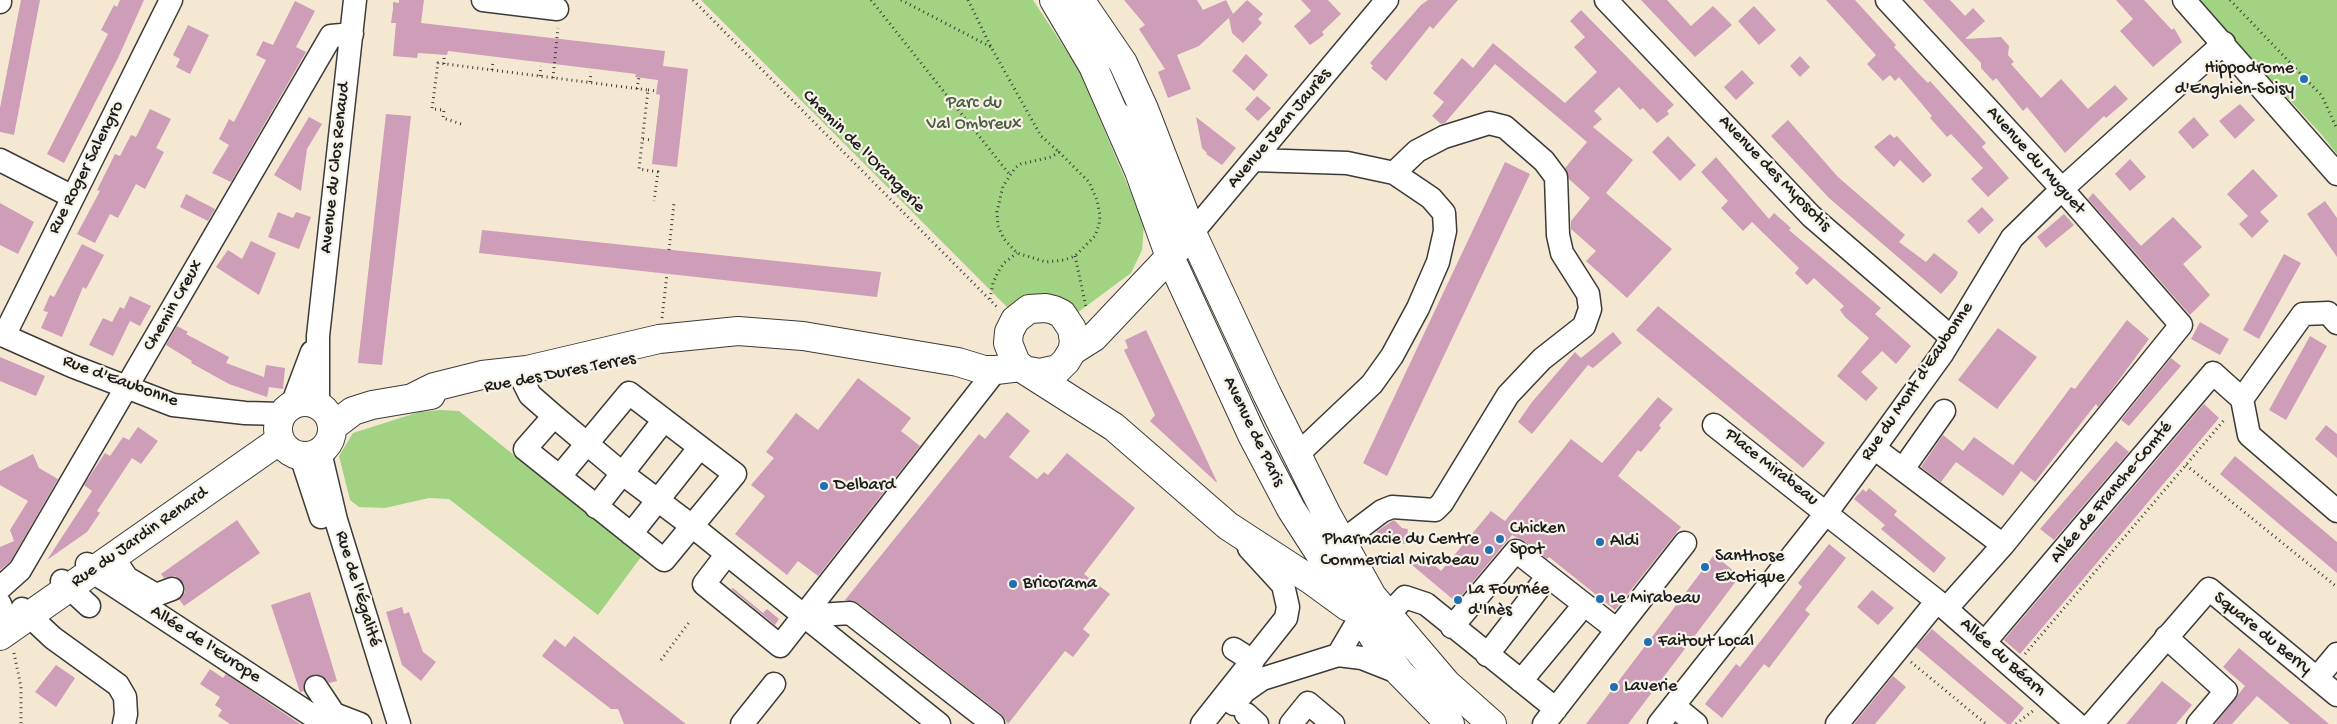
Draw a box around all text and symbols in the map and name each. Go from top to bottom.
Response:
place label: Hippodrome d'Enghien-Soisy [2175,58,2294,100]
street label: Avenue Jean Jaurès [1223,64,1337,194]
marker: Hippodrome d'Enghien-Soisy [2298,73,2310,85]
street label: Avenue du Clos Renaud [316,81,356,255]
street label: Chemin de l'Orangerie [797,86,929,218]
park label: Parc du Val Ombreux [927,93,1021,136]
street label: Rue Roger Salengro [44,98,130,238]
street label: Avenue du Muguet [1981,103,2089,219]
street label: Avenue des Myosotis [1713,111,1835,237]
street label: Chemin Creux [139,257,209,355]
street label: Rue du Mont d'Eaubonne [1857,299,1979,465]
street label: Rue des Dures Terres [482,349,638,399]
street label: Rue d'Eaubonne [59,351,181,413]
street label: Avenue de Paris [1217,374,1289,490]
street label: Allée de Franche-Comté [2046,418,2178,568]
street label: Place Mirabeau [1720,425,1822,511]
place label: Delbard [834,475,895,497]
marker: Delbard [818,480,830,492]
street label: Rue du Jardin Renard [67,483,213,593]
place label: Chicken Spot [1510,518,1565,560]
street label: Rue de l'Égalité [329,528,385,650]
place label: Pharmacie du Centre Commercial Mirabeau [1320,529,1479,572]
place label: Aldi [1610,531,1639,553]
marker: Chicken Spot [1494,533,1506,545]
marker: Aldi [1594,536,1606,548]
marker: Pharmacie du Centre Commercial Mirabeau [1483,544,1495,556]
place label: Santhose Exotique [1715,546,1785,588]
marker: Santhose Exotique [1699,561,1711,573]
place label: Bricorama [1023,573,1097,595]
marker: Bricorama [1007,578,1019,590]
place label: La Fournée d'Inès [1468,579,1549,622]
place label: Le Mirabeau [1610,588,1700,610]
street label: Square du Berry [2208,588,2316,680]
marker: Le Mirabeau [1594,593,1606,605]
marker: La Fournée d'Inès [1452,594,1464,606]
street label: Allée de l'Europe [146,601,264,689]
street label: Allée du Béarn [1955,614,2049,702]
place label: Faitout Local [1658,631,1754,653]
marker: Faitout Local [1642,636,1654,648]
place label: Laverie [1624,676,1677,698]
marker: Laverie [1608,681,1620,693]

